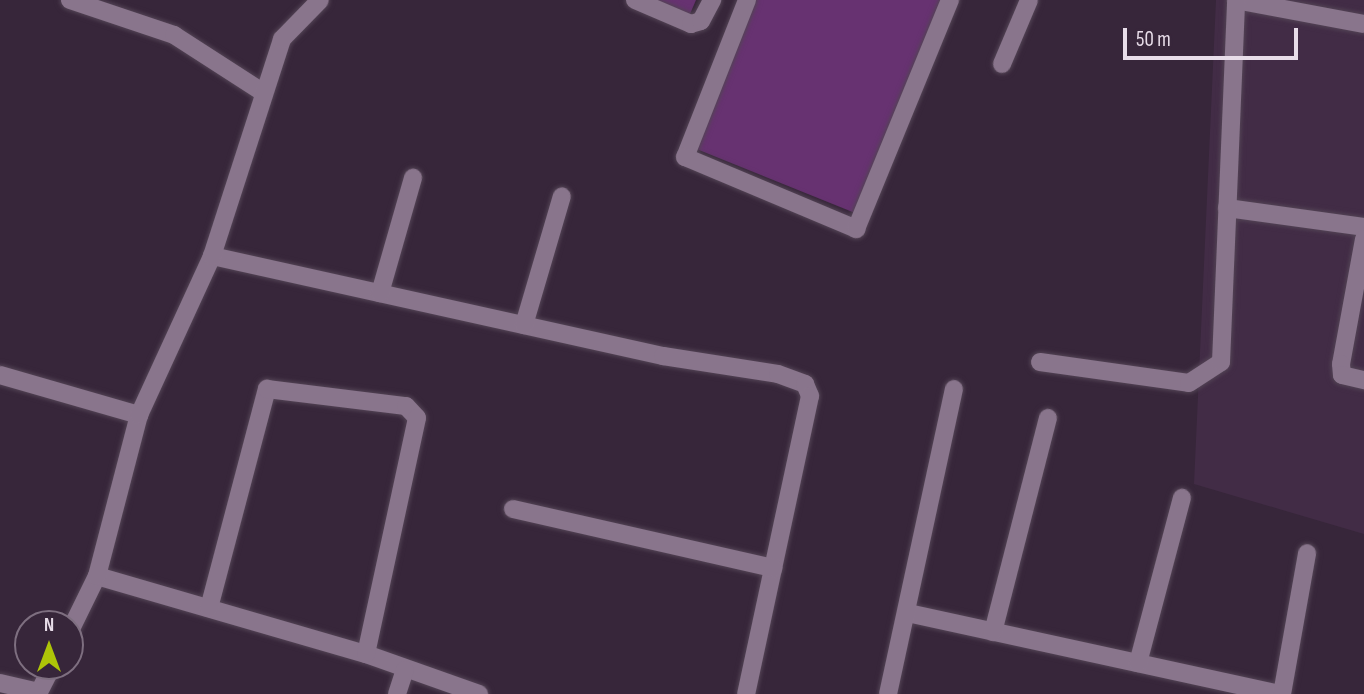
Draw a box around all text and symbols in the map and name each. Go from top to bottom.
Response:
scale bar [1126,14,1301,58]
text: 50 m [1136,27,1171,52]
north arrow [14,610,84,680]
text: N [44,614,54,637]

